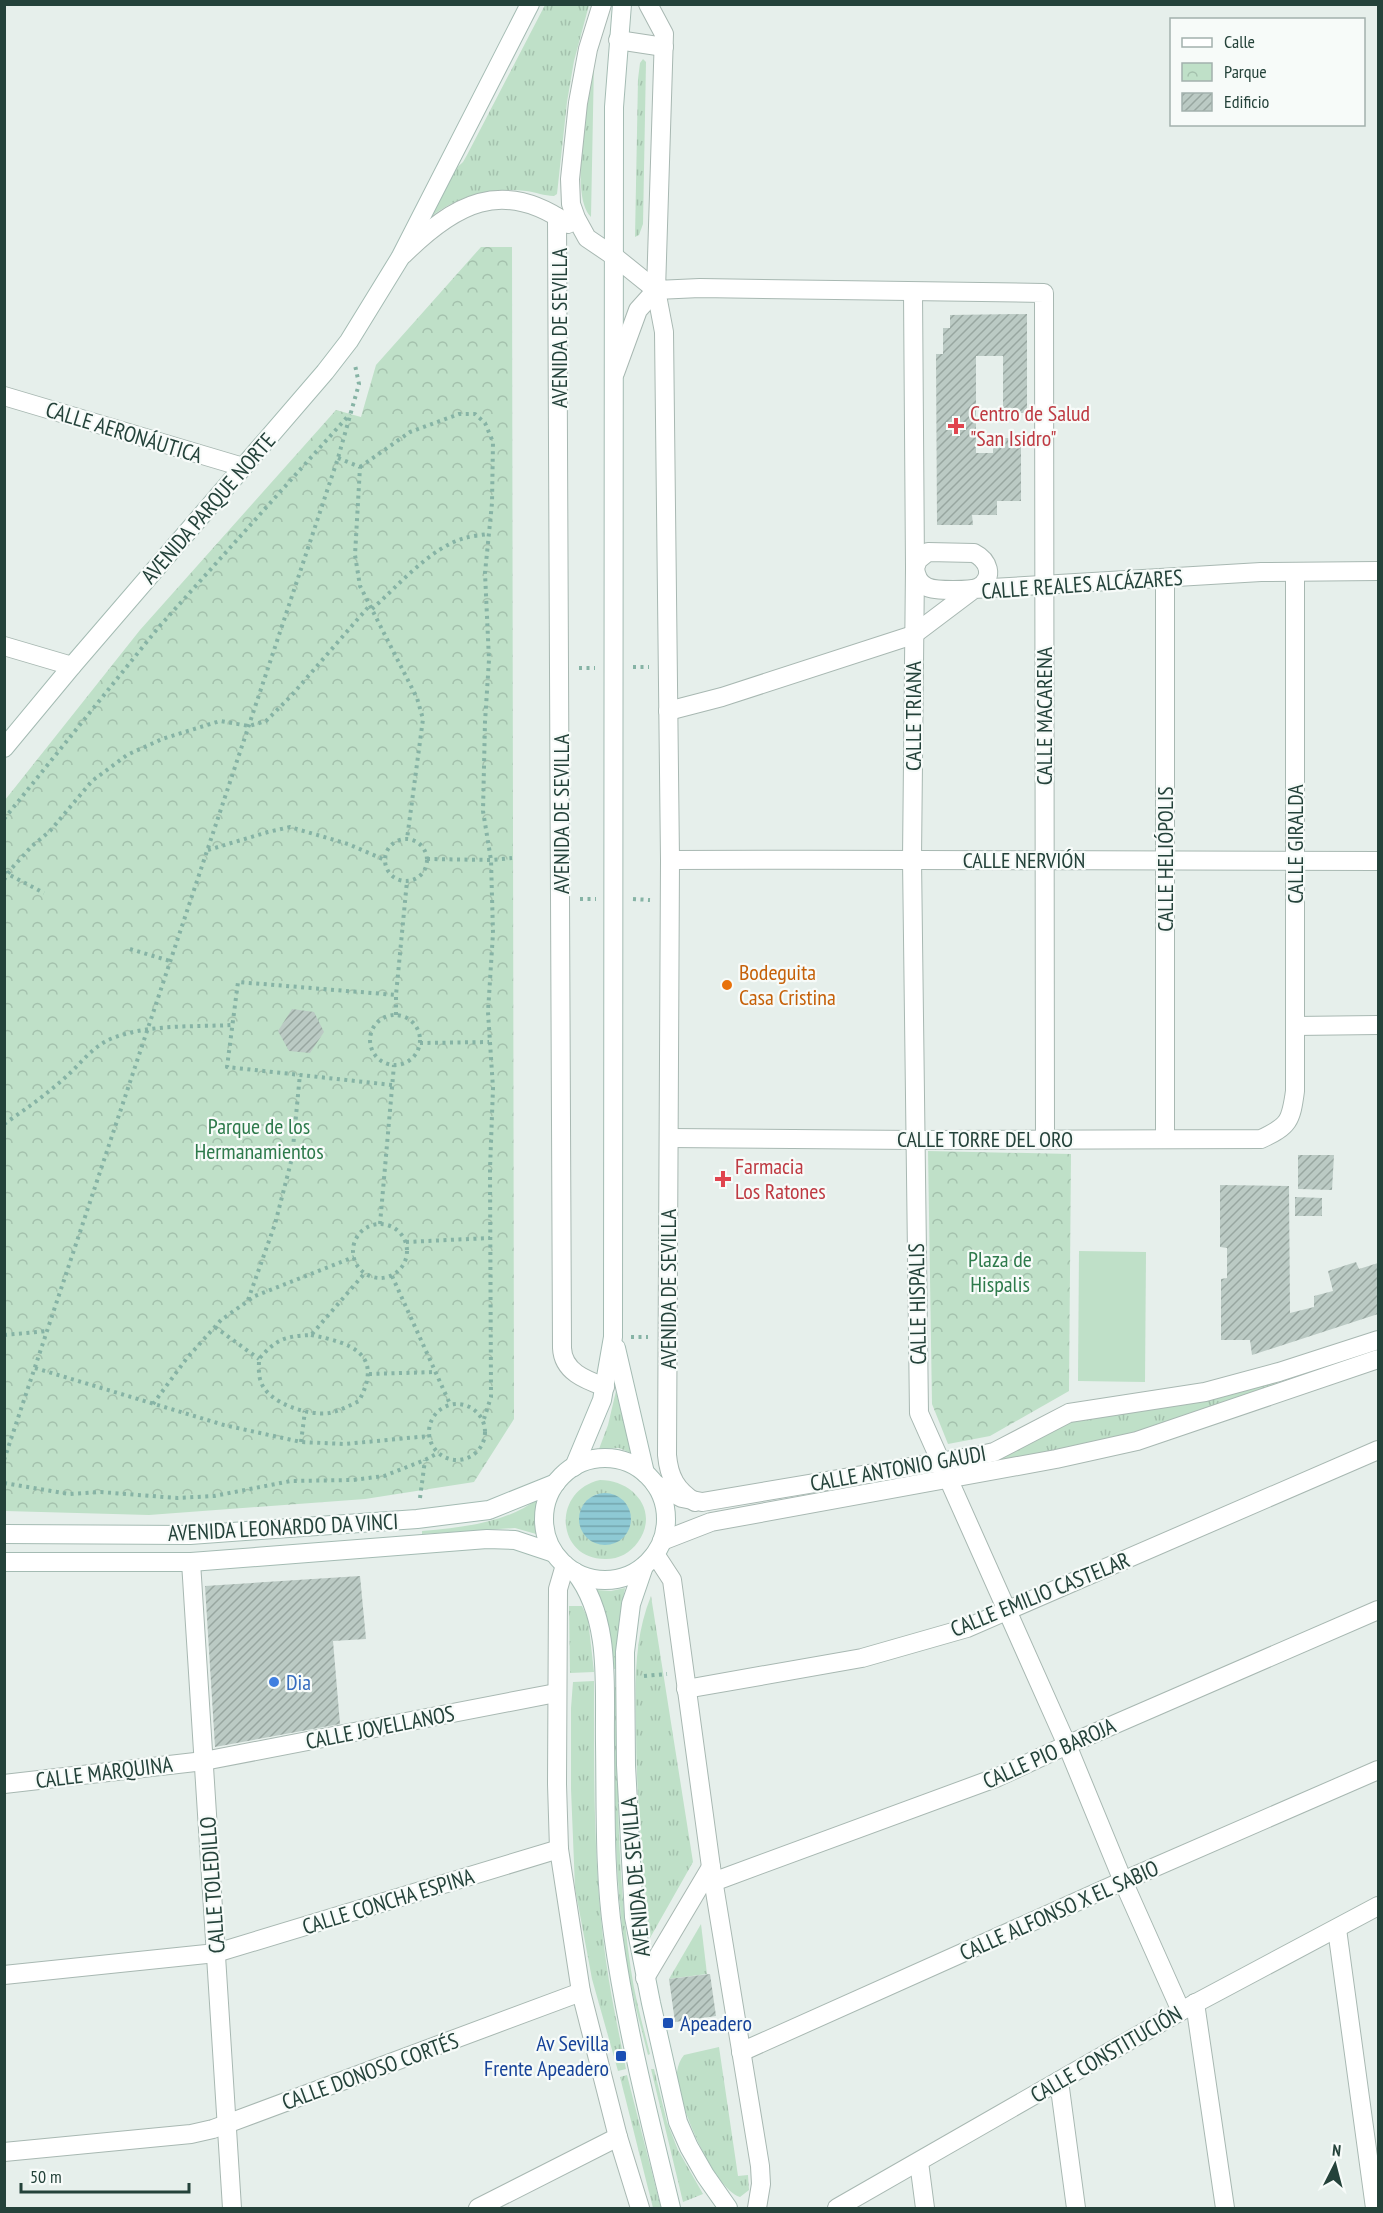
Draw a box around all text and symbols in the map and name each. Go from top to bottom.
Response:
legend [1170,18,1365,126]
text: Calle [1224,30,1255,53]
text: Parque [1224,60,1267,83]
text: Edificio [1224,90,1270,113]
street label: AVENIDA DE SEVILLA [545,247,573,408]
street label: CALLE AERONÁUTICA [42,395,206,469]
place label: Centro de Salud "San Isidro" [970,399,1090,452]
marker: Centro de Salud "San Isidro" [947,417,965,435]
street label: AVENIDA PARQUE NORTE [135,427,281,589]
street label: CALLE REALES ALCÁZARES [980,563,1184,605]
street label: CALLE MACARENA [1030,646,1058,785]
street label: CALLE TRIANA [899,660,927,771]
street label: AVENIDA DE SEVILLA [547,733,575,894]
street label: CALLE GIRALDA [1281,784,1309,904]
street label: CALLE HELIÓPOLIS [1151,786,1179,932]
street label: CALLE NERVIÓN [963,846,1085,874]
place label: Bodeguita Casa Cristina [739,958,836,1011]
marker: Bodeguita Casa Cristina [720,978,734,992]
park label: Parque de los Hermanamientos [194,1112,324,1165]
street label: CALLE TORRE DEL ORO [897,1125,1073,1153]
place label: Farmacia Los Ratones [735,1152,826,1205]
marker: Farmacia Los Ratones [716,1172,730,1186]
street label: AVENIDA DE SEVILLA [654,1208,682,1369]
street label: CALLE HISPALIS [902,1243,932,1365]
park label: Plaza de Hispalis [968,1245,1032,1298]
street label: CALLE ANTONIO GAUDI [808,1439,988,1497]
street label: AVENIDA LEONARDO DA VINCI [167,1507,399,1547]
street label: CALLE EMILIO CASTELAR [946,1545,1134,1643]
place label: Dia [286,1668,311,1696]
marker: Dia [267,1675,281,1689]
street label: CALLE JOVELLANOS [303,1699,457,1755]
street label: CALLE PIO BAROJA [978,1711,1120,1795]
street label: CALLE MARQUINA [34,1750,175,1794]
street label: AVENIDA DE SEVILLA [614,1795,656,1958]
street label: CALLE TOLEDILLO [193,1816,231,1954]
street label: CALLE ALFONSO X EL SABIO [955,1854,1163,1966]
street label: CALLE CONCHA ESPINA [299,1861,478,1940]
street label: CALLE CONSTITUCIÓN [1025,1999,1187,2109]
place label: Apeadero [680,2009,752,2037]
marker: Apeadero [661,2016,675,2030]
street label: CALLE DONOSO CORTÉS [278,2026,462,2116]
place label: Av Sevilla Frente Apeadero [484,2029,609,2082]
marker: Av Sevilla Frente Apeadero [614,2049,628,2063]
north arrow [1305,2135,1365,2195]
text: N [1331,2140,1342,2160]
scale bar [21,2156,189,2194]
text: 50 m [30,2165,62,2188]

